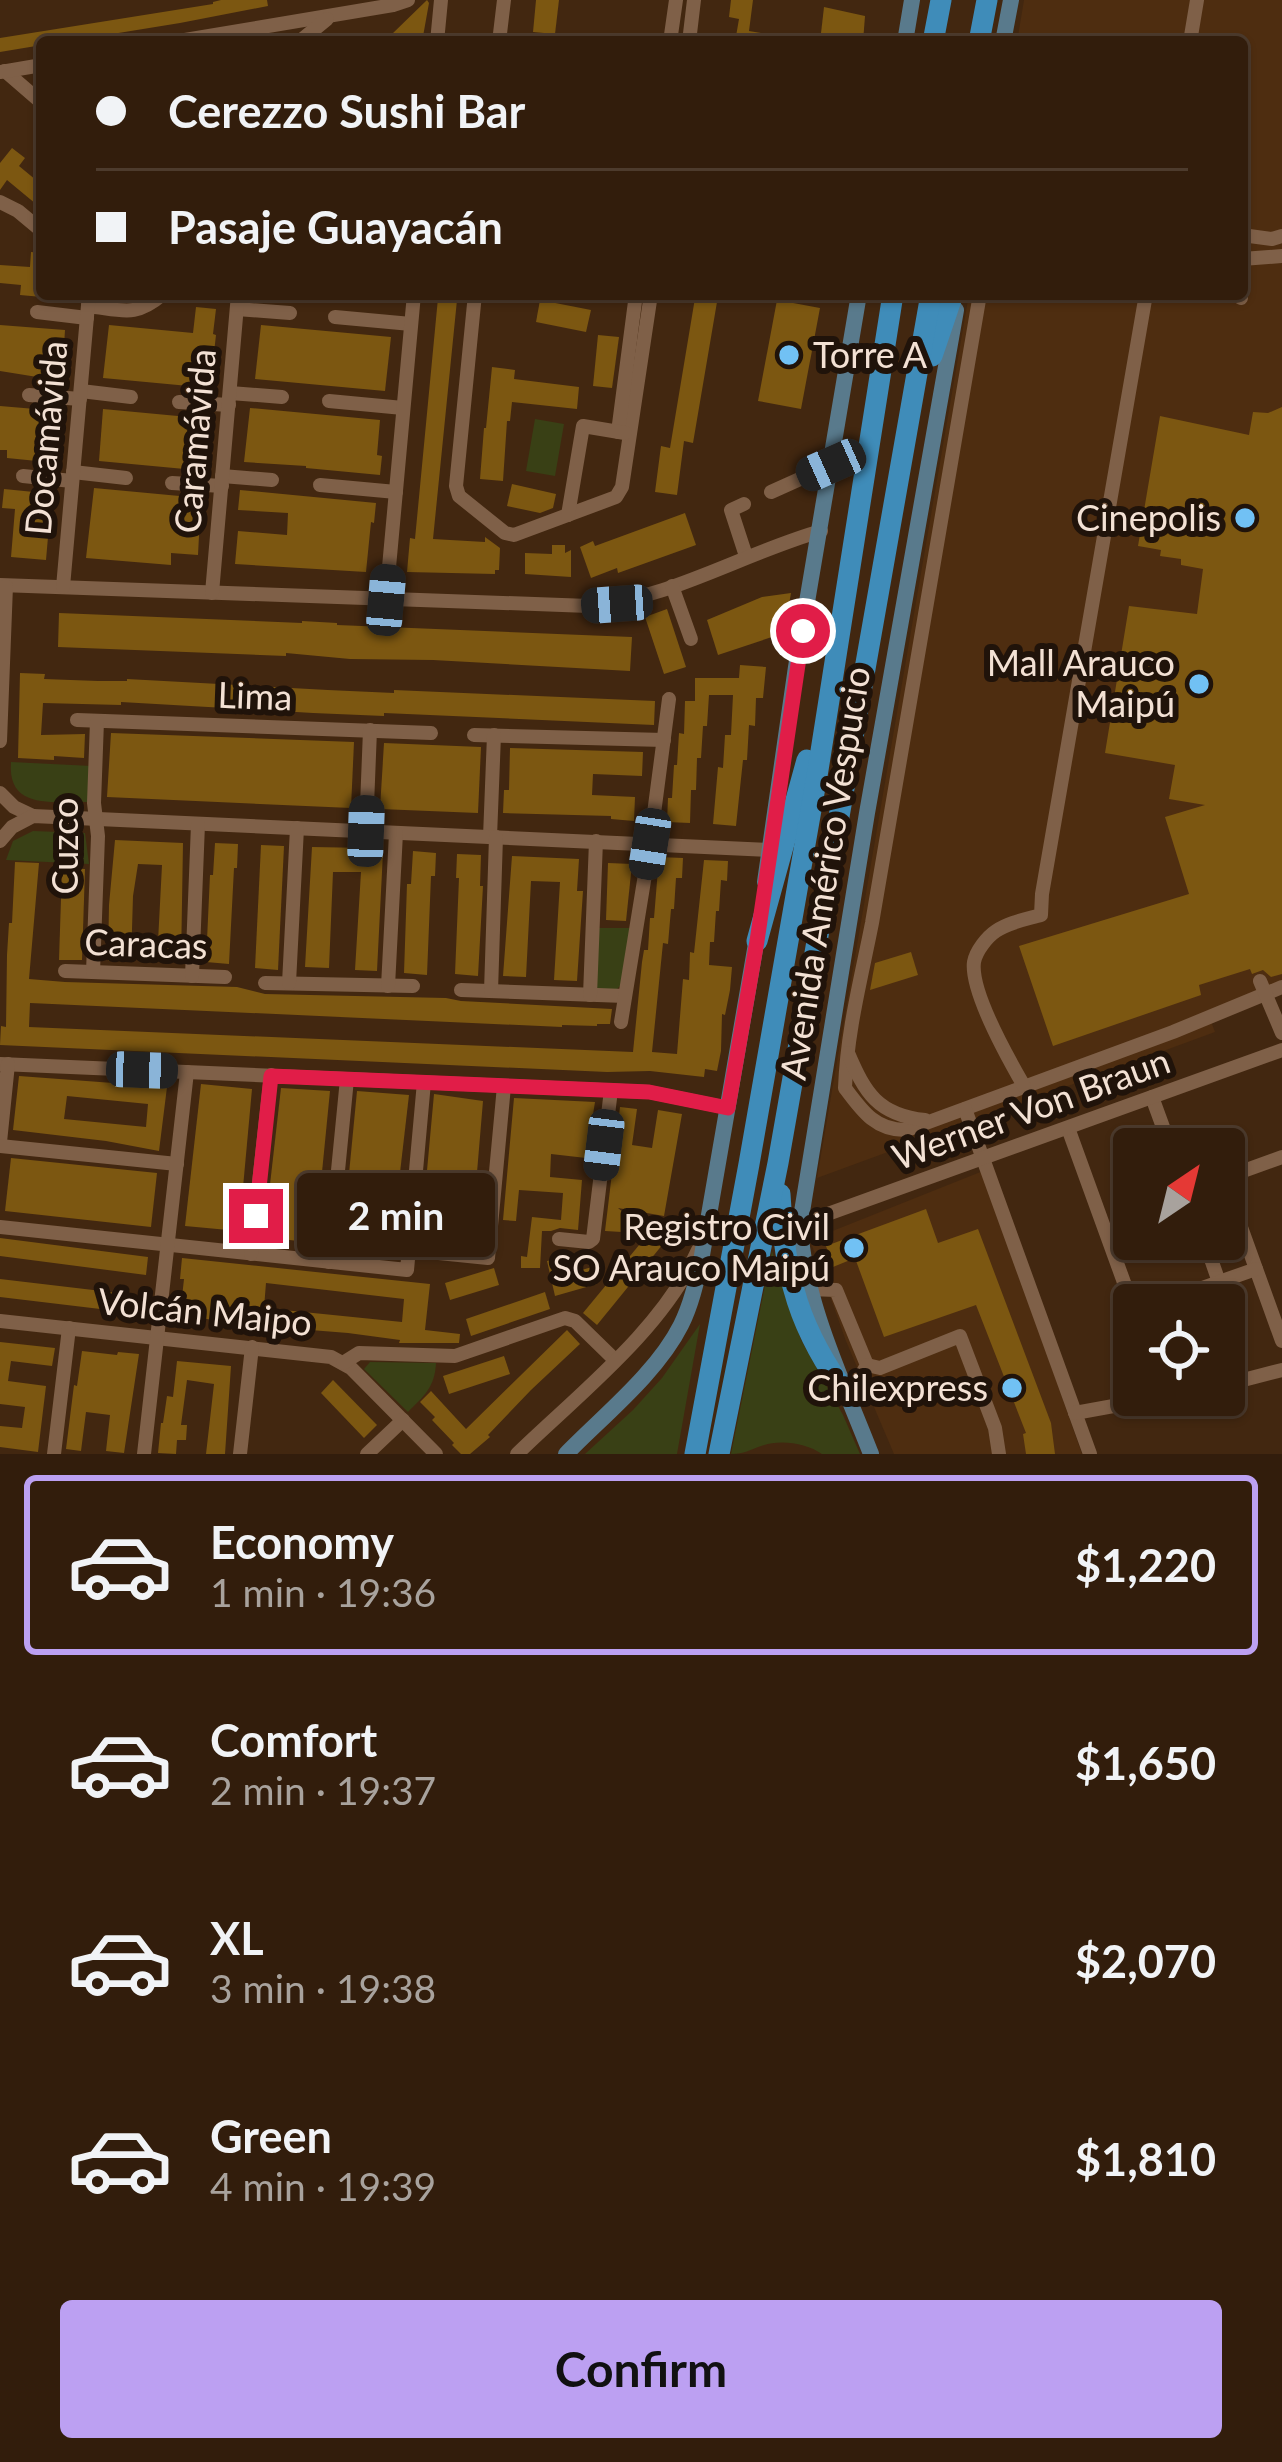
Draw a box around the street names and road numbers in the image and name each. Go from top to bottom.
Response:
street label: Docamávida [15,339,75,537]
street label: Caramávida [164,347,224,535]
street label: Avenida Américo Vespucio [770,663,878,1082]
street label: Lima [217,672,293,718]
street label: Cuzco [42,797,86,895]
street label: Caracas [84,919,208,967]
street label: Werner Von Braun [886,1037,1175,1179]
street label: Volcán Maipo [96,1278,314,1344]

